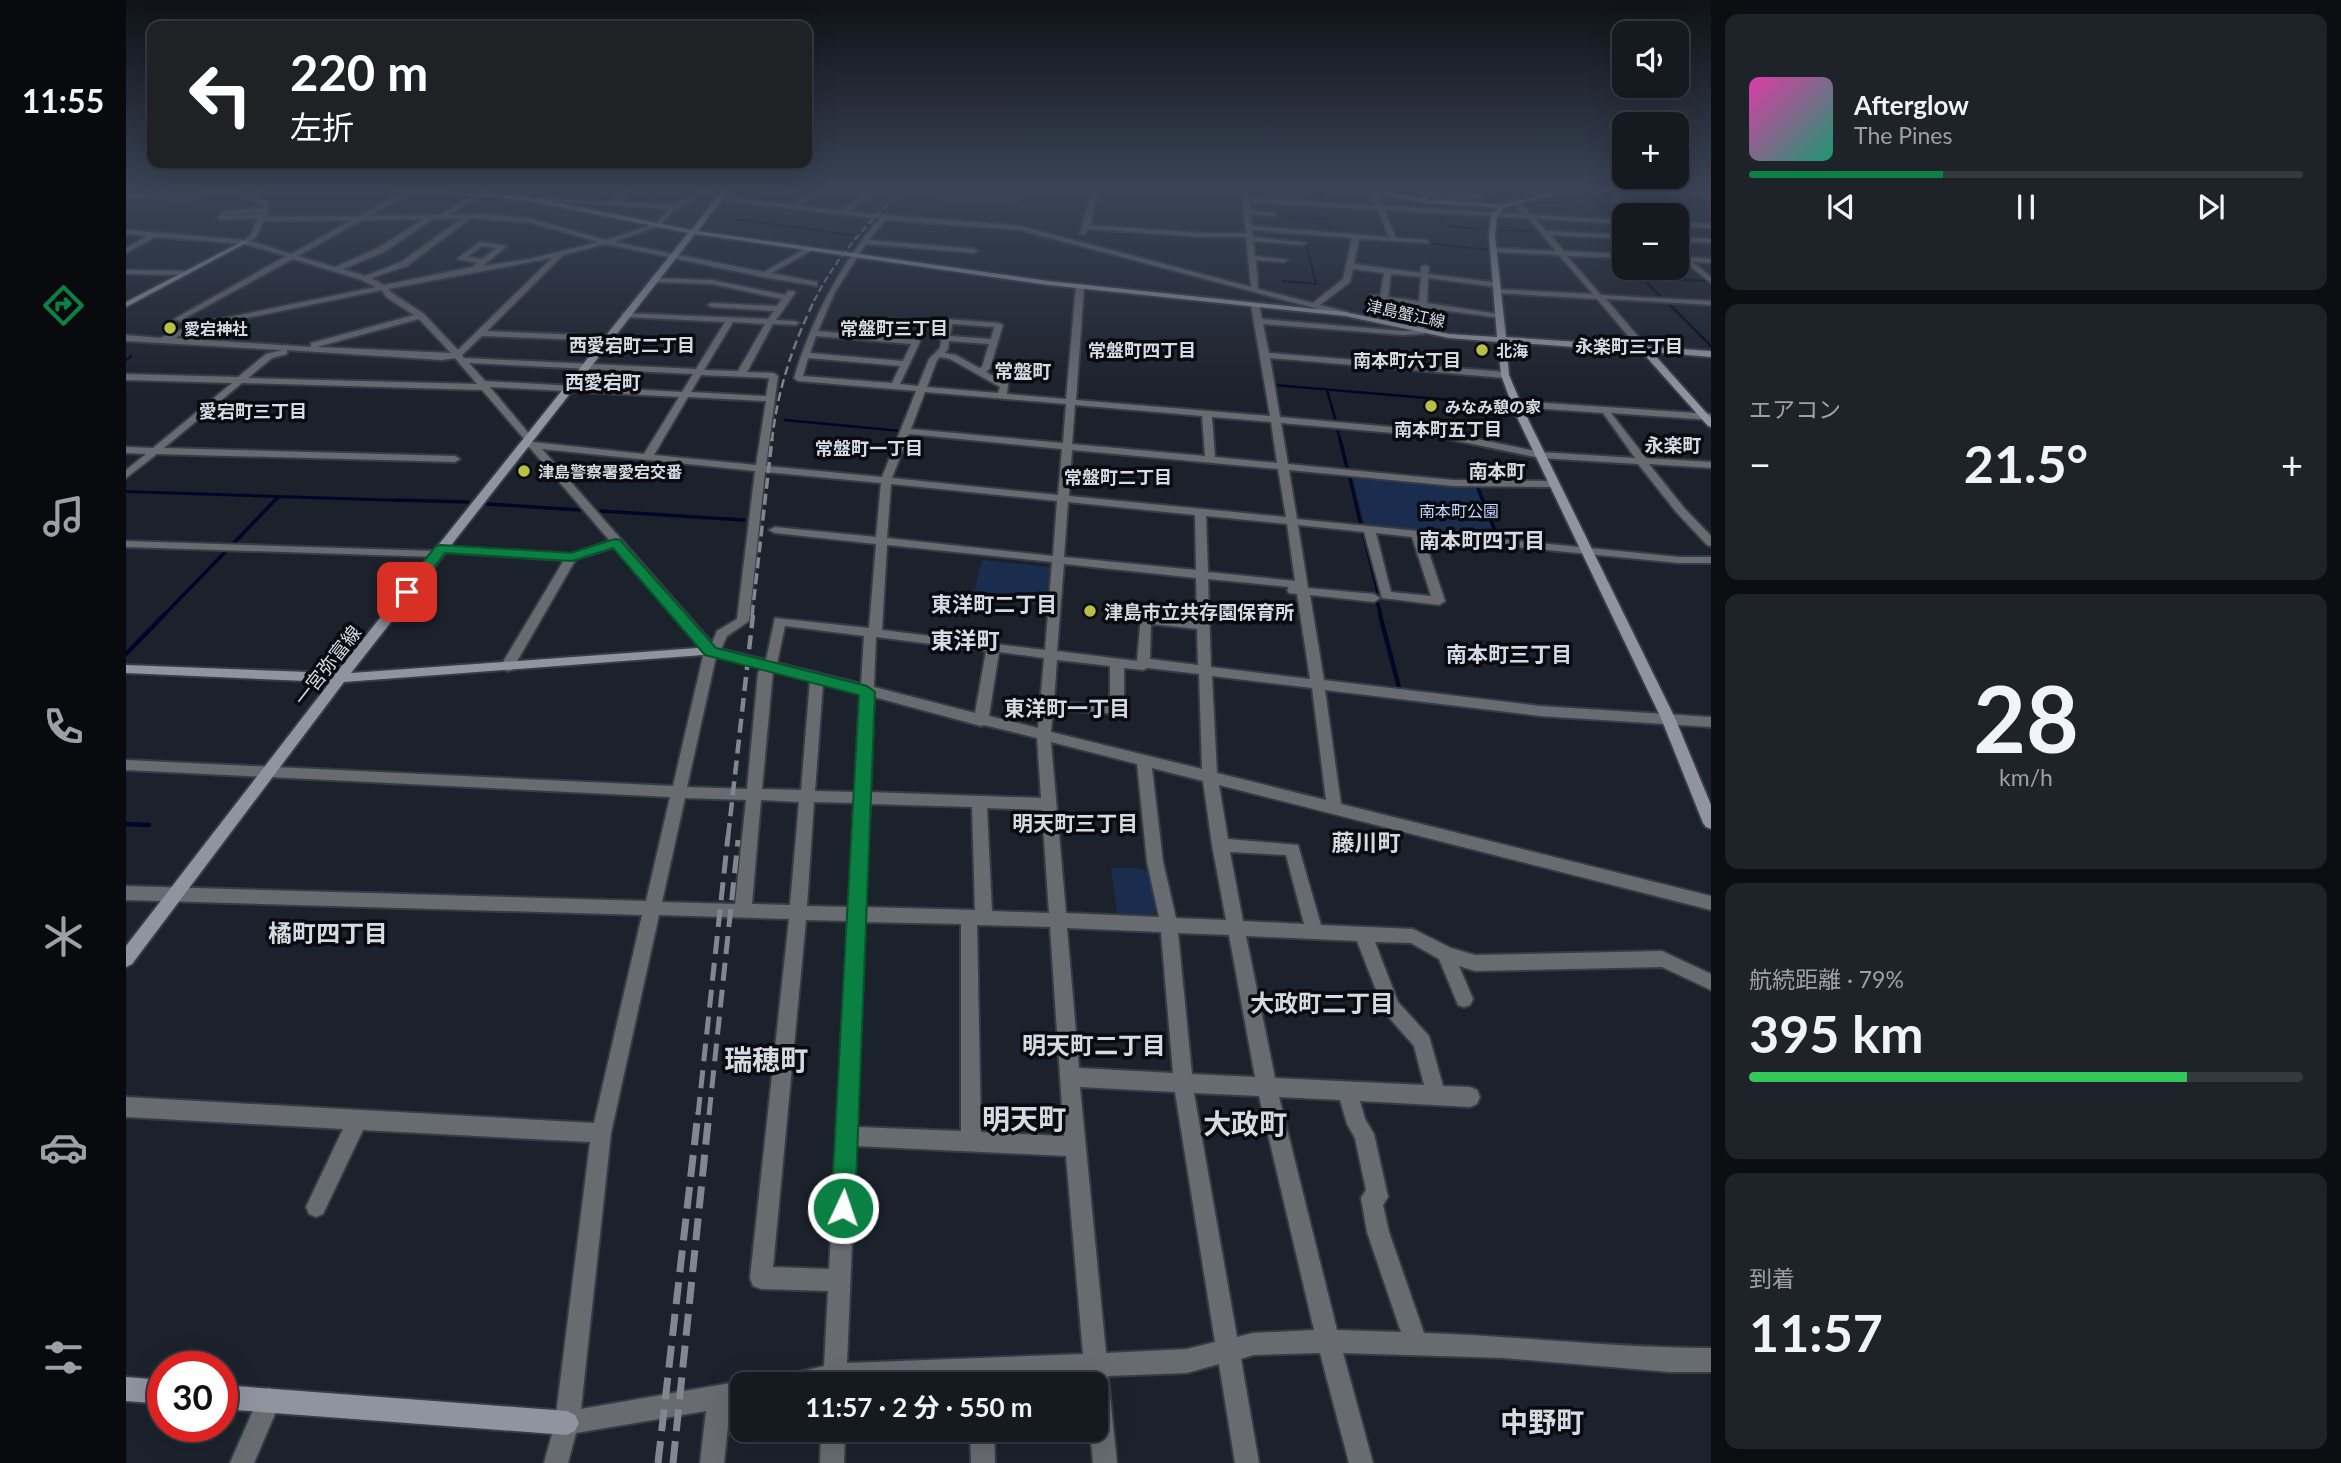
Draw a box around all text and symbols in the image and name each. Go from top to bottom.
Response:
map controls [1612,21,1689,280]
button: sound [1612,21,1689,98]
text: 220 m [290,43,428,101]
icon: left [175,49,266,140]
text: 11:55 [22,81,104,120]
text: Afterglow [1854,89,1969,121]
text: 左折 [290,107,354,146]
button: + [1612,112,1689,189]
text: The Pines [1854,121,1952,149]
icon: previous [1822,188,1860,226]
icon: pause [2007,188,2045,226]
icon: next [2192,188,2230,226]
button: − [1612,203,1689,280]
icon: directions [39,281,88,330]
street label: 津島蟹江線 [1365,295,1447,331]
district label: 常盤町三丁目 [840,317,948,339]
place label: 愛宕神社 [184,319,248,338]
marker: 愛宕神社 [162,320,178,336]
district label: 西愛宕町二丁目 [569,334,695,356]
district label: 永楽町三丁目 [1575,335,1683,357]
district label: 常盤町四丁目 [1088,339,1196,361]
place label: 北海 [1496,341,1528,360]
marker: 北海 [1474,342,1490,358]
district label: 南本町六丁目 [1353,349,1461,371]
district label: 常盤町 [994,359,1052,382]
district label: 西愛宕町 [565,370,641,393]
text: エアコン [1749,395,1841,423]
place label: みなみ憩の家 [1445,397,1541,416]
marker: みなみ憩の家 [1423,398,1439,414]
district label: 愛宕町三丁目 [199,400,307,422]
district label: 南本町五丁目 [1394,418,1502,440]
text: 21.5° [1964,432,2088,494]
district label: 永楽町 [1644,433,1702,456]
district label: 常盤町一丁目 [815,437,923,459]
text: − [1749,441,1771,487]
text: + [2281,441,2303,487]
district label: 南本町 [1468,459,1526,482]
place label: 津島警察署愛宕交番 [538,462,682,481]
marker: 津島警察署愛宕交番 [516,463,532,479]
district label: 常盤町二丁目 [1064,466,1172,488]
icon: music [39,492,88,541]
park label: 南本町公園 [1419,501,1499,520]
district label: 南本町四丁目 [1419,527,1545,552]
pin [377,562,437,622]
icon: arrive [388,573,426,611]
district label: 東洋町二丁目 [931,591,1057,616]
place label: 津島市立共存園保育所 [1104,600,1294,623]
marker: 津島市立共存園保育所 [1082,603,1098,619]
street label: 一宮弥富線 [289,620,365,710]
district label: 東洋町 [931,626,1000,654]
district label: 南本町三丁目 [1446,641,1572,666]
text: 28 [1973,663,2079,772]
district label: 東洋町一丁目 [1004,695,1130,720]
icon: phone [39,702,88,751]
text: km/h [1999,763,2053,791]
district label: 明天町三丁目 [1012,810,1138,835]
district label: 藤川町 [1332,828,1401,856]
icon: climate [39,912,88,961]
district label: 橘町四丁目 [268,918,388,947]
text: 航続距離 · 79% [1749,965,1904,993]
district label: 大政町二丁目 [1250,988,1394,1017]
text: 395 km [1749,1002,1923,1064]
district label: 明天町二丁目 [1022,1030,1166,1059]
district label: 瑞穂町 [724,1042,808,1076]
district label: 明天町 [982,1101,1066,1135]
district label: 大政町 [1203,1106,1287,1140]
icon: car [39,1123,88,1172]
position arrow [806,1171,880,1245]
text: 到着 [1749,1264,1795,1292]
text: 11:57 [1749,1301,1883,1363]
icon: filters [39,1333,88,1382]
speed limit sign: 30 [147,1351,238,1442]
text: 11:57 · 2 分 · 550 m [805,1391,1033,1423]
district label: 中野町 [1500,1404,1584,1438]

